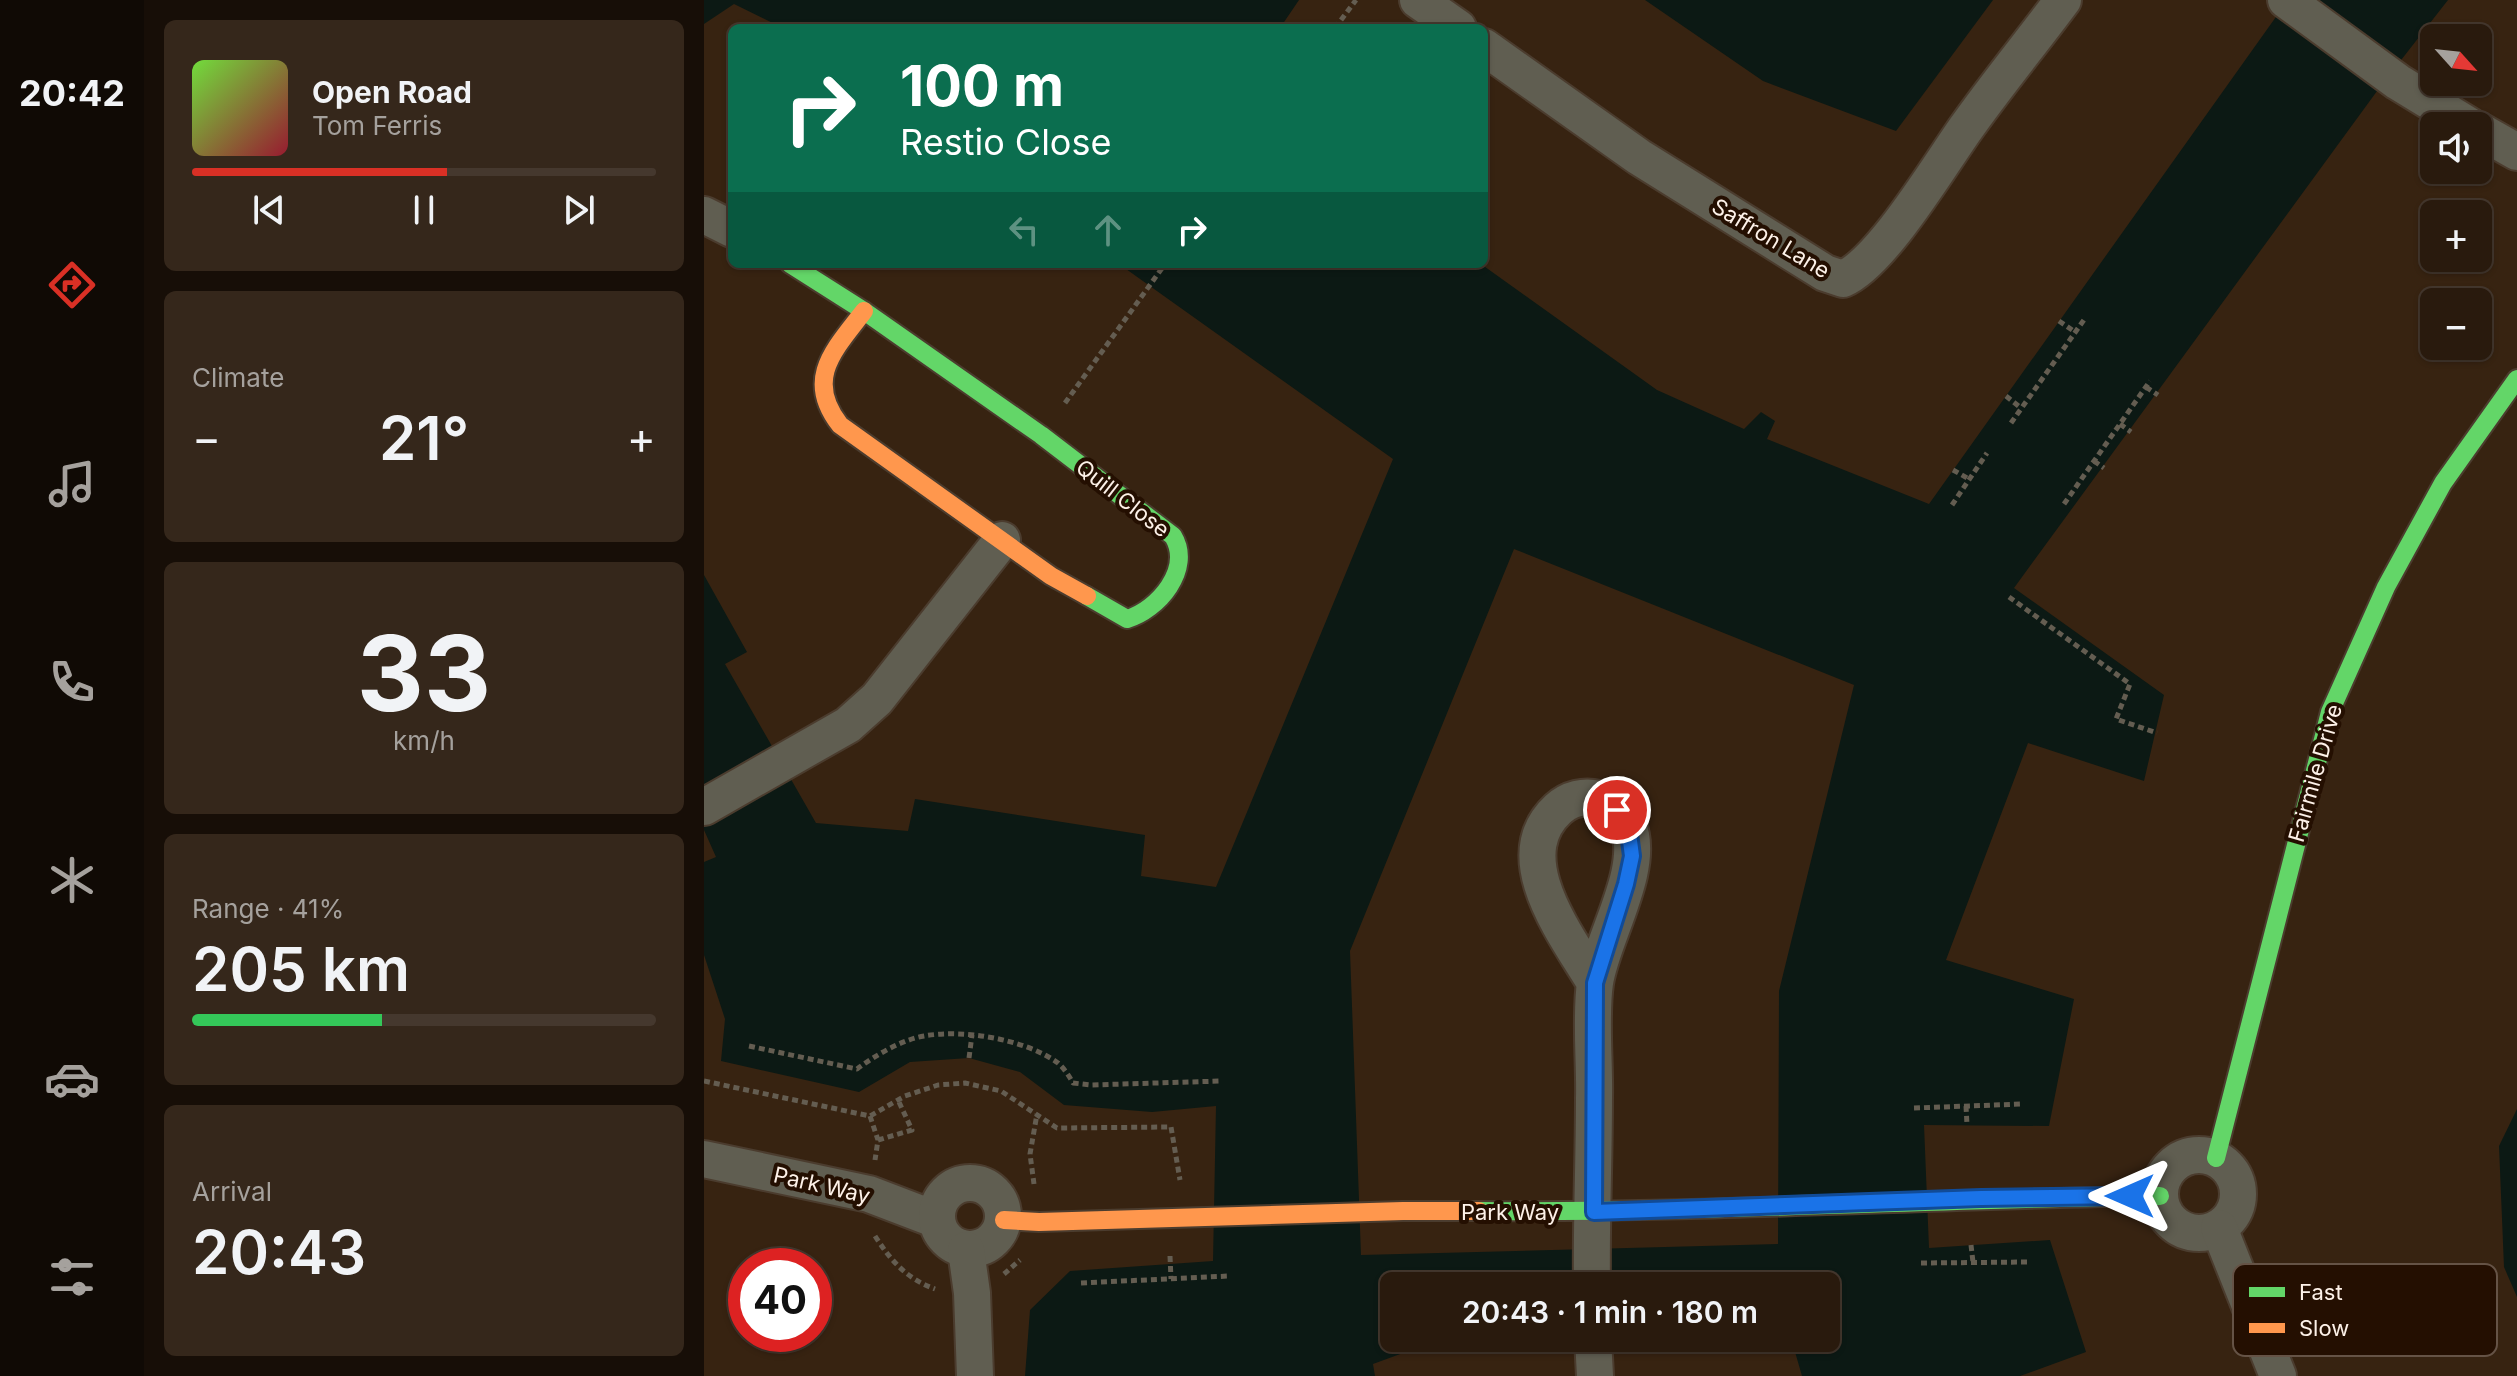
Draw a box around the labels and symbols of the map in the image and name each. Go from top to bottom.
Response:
north arrow [2420,24,2492,96]
street label: Saffron Lane [1707,193,1835,283]
street label: Quill Close [1071,454,1175,542]
street label: Fairmile Drive [2283,701,2347,845]
pin [1583,776,1651,844]
position arrow [2088,1154,2172,1238]
street label: Park Way [771,1161,873,1209]
street label: Park Way [1461,1199,1559,1225]
speed limit sign: 40 [728,1248,832,1352]
legend [2233,1264,2497,1356]
text: Fast [2299,1279,2343,1305]
text: Slow [2299,1315,2349,1341]

